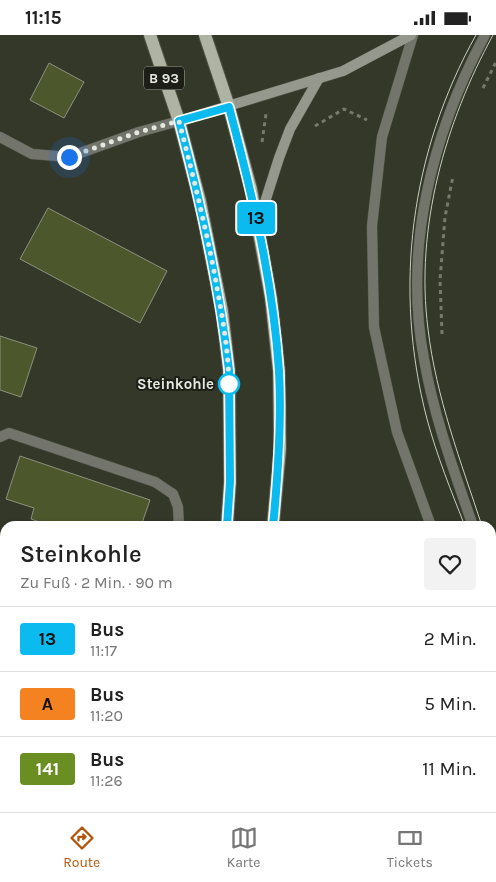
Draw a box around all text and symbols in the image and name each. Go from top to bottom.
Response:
text: 11:15 [25,7,62,29]
road number: B 93 [144,67,184,89]
your location [57,145,82,170]
line badge: 13 [234,202,278,234]
text: 13 [247,207,265,229]
marker: Steinkohle [218,373,240,395]
place label: Steinkohle [137,375,214,393]
button: heart [424,538,476,590]
text: Steinkohle [20,540,142,568]
text: Zu Fuß · 2 Min. · 90 m [20,573,173,592]
text: Bus [90,619,124,641]
text: 13 [39,628,56,650]
text: 2 Min. [424,628,476,650]
text: 11:17 [90,641,117,660]
text: Bus [90,684,124,706]
text: A [42,693,53,715]
text: 5 Min. [424,693,476,715]
text: 11:20 [90,706,123,725]
text: Bus [90,749,124,771]
text: 141 [36,758,59,780]
text: 11 Min. [422,758,476,780]
text: 11:26 [90,771,123,790]
tab: Route [63,824,100,871]
tab: Karte [227,824,260,871]
tab: Tickets [387,824,433,871]

